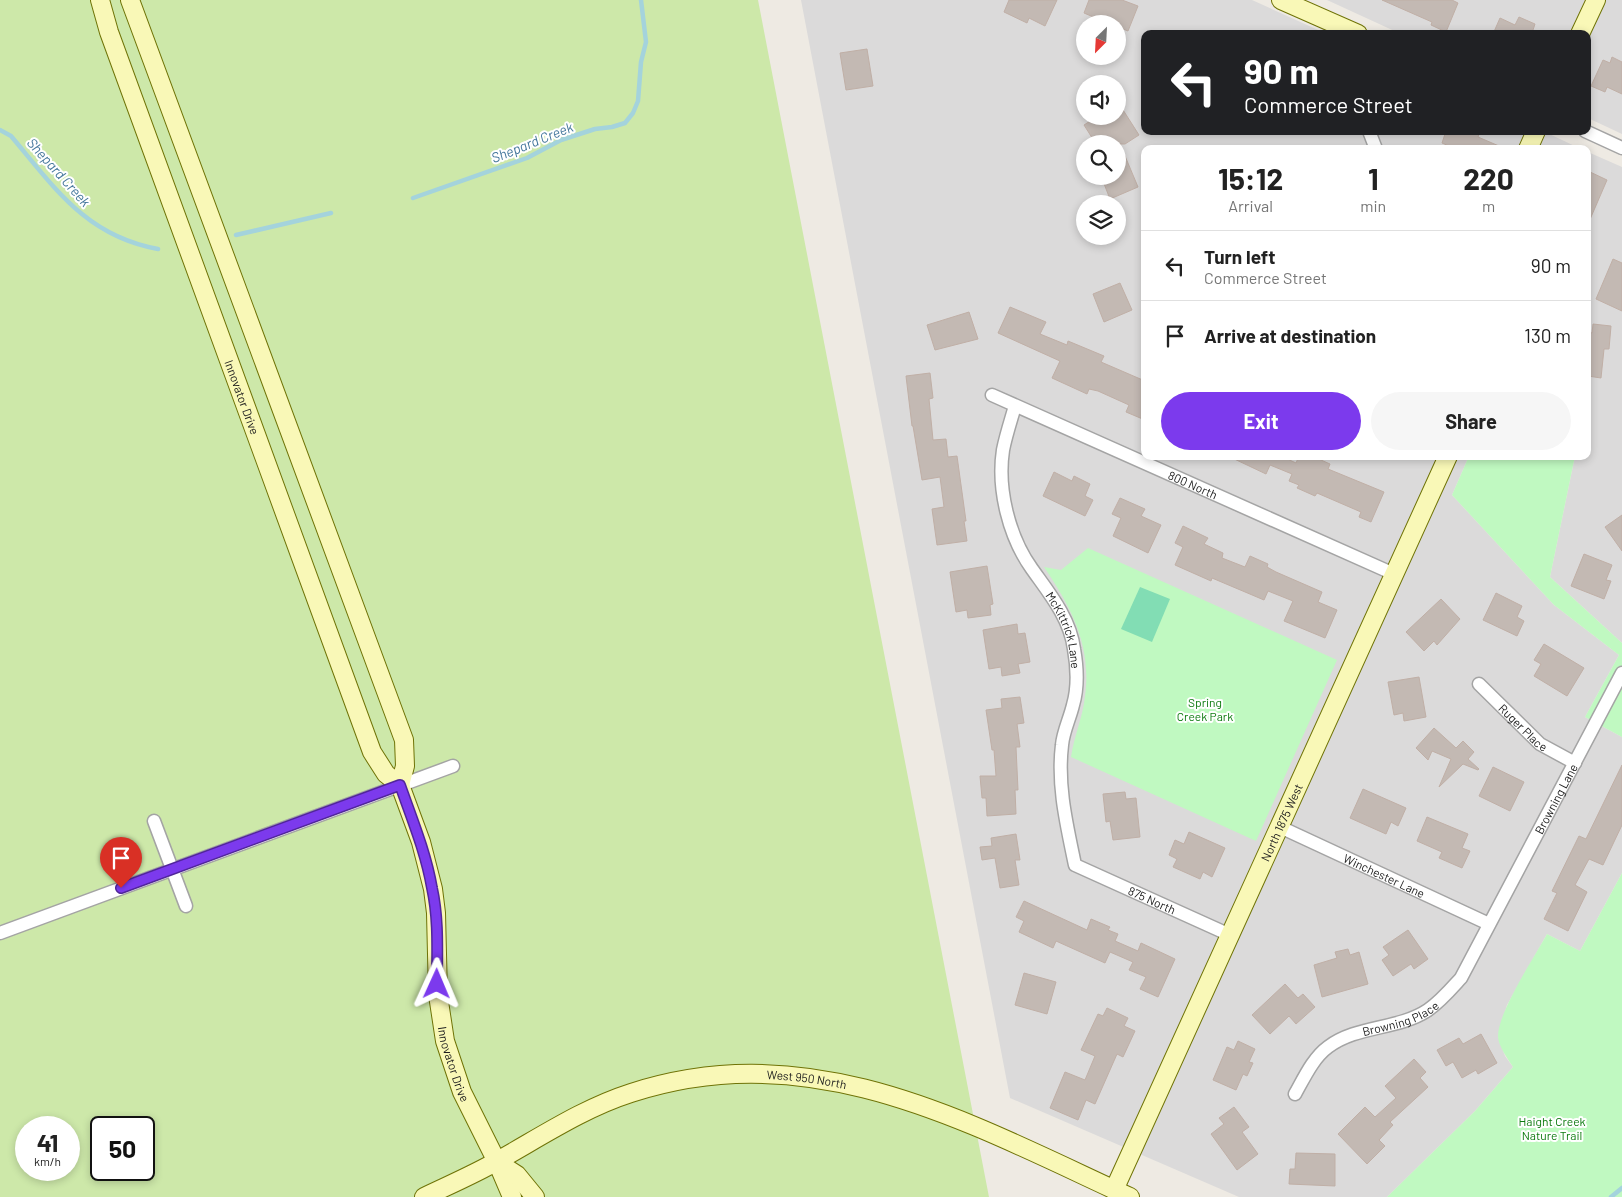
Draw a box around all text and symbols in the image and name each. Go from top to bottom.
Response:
north arrow [1076,15,1126,65]
map controls [1076,15,1126,245]
text: 90 m [1244,49,1319,91]
icon: left [1161,50,1226,115]
button: sound [1076,75,1126,125]
text: Commerce Street [1244,91,1413,117]
water label: Shepard Creek [489,118,576,166]
water label: Shepard Creek [24,134,94,210]
button: search [1076,135,1126,185]
text: 15:12 [1218,160,1283,196]
text: 1 [1368,160,1379,196]
text: 220 [1463,160,1514,196]
button: layers [1076,195,1126,245]
text: Arrival [1228,196,1273,215]
text: min [1360,196,1386,215]
text: m [1482,196,1495,215]
text: Turn left [1204,245,1275,268]
icon: left [1161,252,1189,280]
text: 90 m [1531,254,1571,277]
text: Commerce Street [1204,268,1327,287]
icon: arrive [1161,322,1189,350]
text: Arrive at destination [1204,324,1376,347]
text: 130 m [1524,324,1571,347]
street label: Innovator Drive [222,358,262,436]
button: Exit [1161,392,1361,450]
button: Share [1371,392,1571,450]
street label: 800 North [1166,467,1220,502]
street label: McKittrick Lane [1043,589,1083,669]
park label: Spring Creek Park [1177,695,1233,723]
street label: Ruger Place [1496,701,1550,754]
street label: Browning Lane [1531,761,1580,836]
street label: North 1875 West [1258,781,1305,863]
pin [100,837,142,888]
icon: arrive [107,844,135,872]
street label: Winchester Lane [1342,851,1427,900]
street label: 875 North [1126,883,1178,917]
position arrow [410,957,462,1009]
street label: Browning Place [1361,998,1441,1038]
street label: Innovator Drive [436,1025,473,1104]
street label: West 950 North [766,1067,848,1091]
park label: Haight Creek Nature Trail [1518,1114,1586,1142]
speed limit sign: 50 [90,1116,155,1181]
text: 41 [37,1127,58,1157]
text: km/h [34,1154,61,1168]

